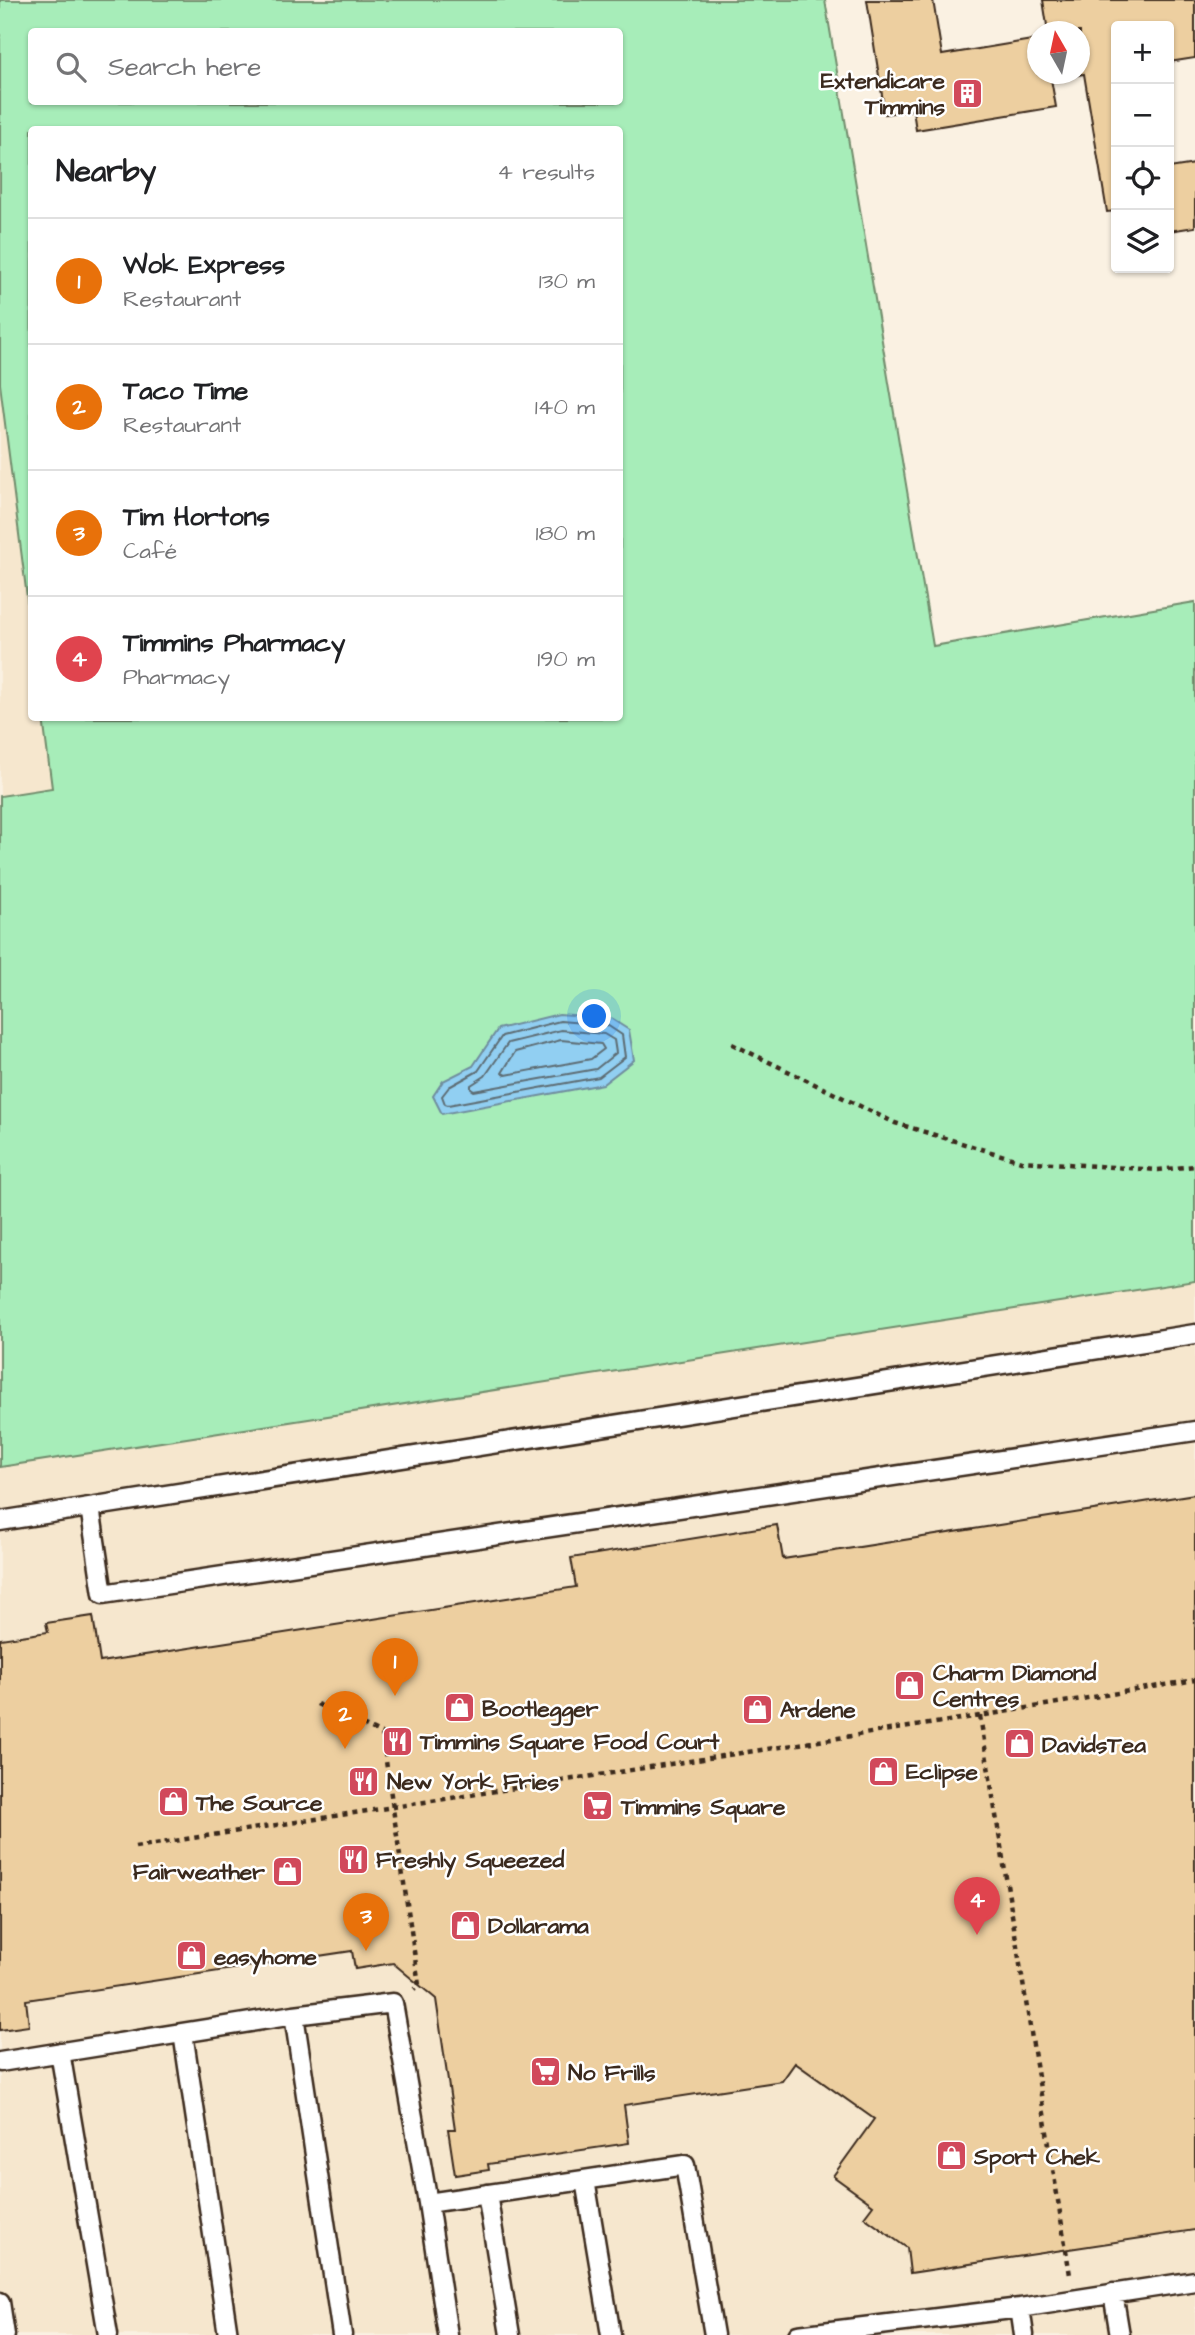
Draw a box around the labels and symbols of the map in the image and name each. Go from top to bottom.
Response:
north arrow [1027,21,1090,84]
place label: Extendicare Timmins [821,65,946,123]
building icon: Extendicare Timmins [951,76,985,110]
your location [577,999,611,1033]
pin: 1 [372,1638,418,1696]
place label: Charm Diamond Centres [933,1657,1097,1715]
shop icon: Charm Diamond Centres [893,1668,927,1702]
pin: 2 [322,1691,368,1749]
shop icon: Bootlegger [442,1691,476,1725]
shop icon: Ardene [740,1692,774,1726]
place label: Bootlegger [482,1693,599,1726]
place label: Ardene [780,1694,856,1726]
restaurant icon: Timmins Square Food Court [380,1724,414,1758]
place label: Timmins Square Food Court [419,1726,720,1758]
shop icon: DavidsTea [1002,1727,1036,1761]
place label: DavidsTea [1042,1729,1146,1761]
shop icon: Eclipse [866,1754,900,1788]
place label: Eclipse [906,1756,979,1788]
restaurant icon: New York Fries [347,1764,381,1798]
place label: New York Fries [387,1766,559,1798]
shop icon: The Source [156,1785,190,1819]
place label: The Source [195,1787,323,1819]
supermarket icon: Timmins Square [581,1789,615,1823]
place label: Timmins Square [620,1791,786,1823]
restaurant icon: Freshly Squeezed [336,1842,370,1876]
place label: Freshly Squeezed [376,1844,564,1878]
shop icon: Fairweather [271,1854,305,1888]
place label: Fairweather [133,1856,265,1888]
pin: 4 [954,1877,1000,1935]
pin: 3 [343,1893,389,1951]
shop icon: Dollarama [448,1908,482,1942]
place label: Dollarama [488,1910,589,1942]
shop icon: easyhome [174,1939,208,1973]
place label: easyhome [214,1941,318,1975]
supermarket icon: No Frills [528,2055,562,2089]
place label: No Frills [568,2057,656,2089]
shop icon: Sport Chek [934,2139,968,2173]
place label: Sport Chek [973,2141,1101,2173]

